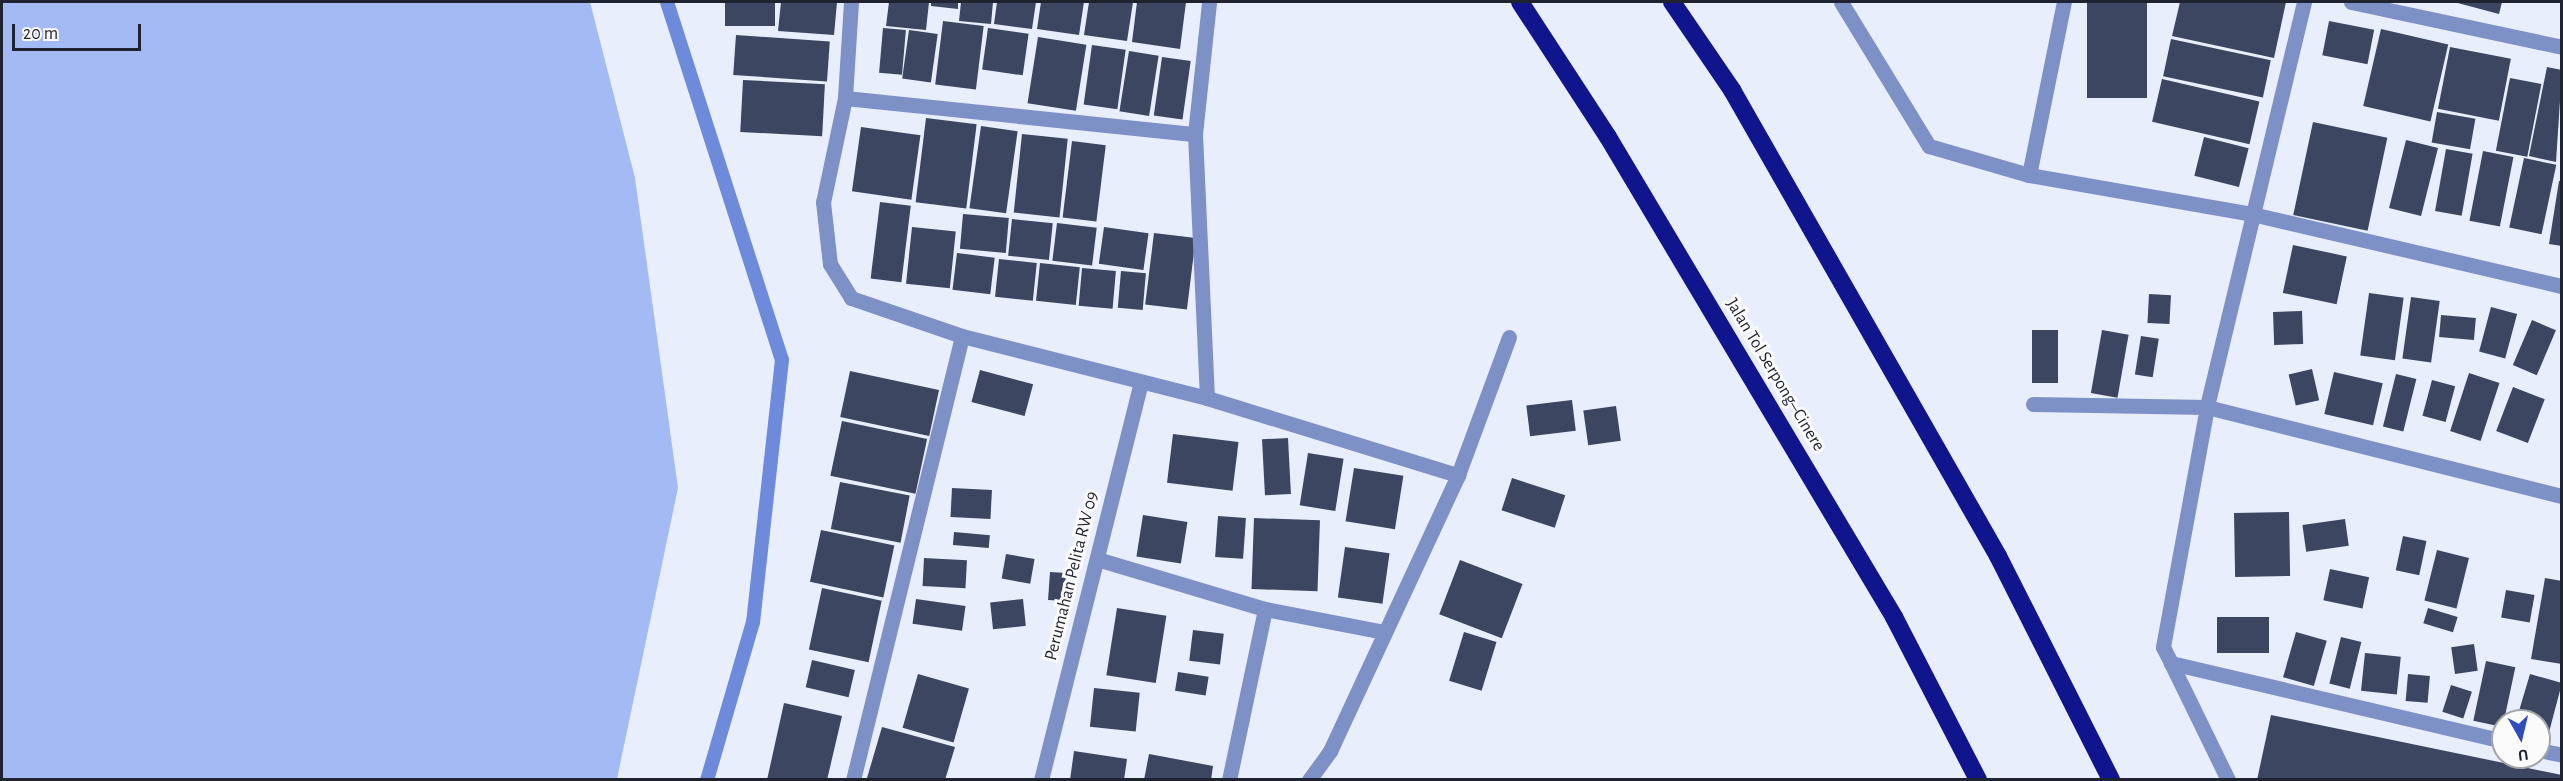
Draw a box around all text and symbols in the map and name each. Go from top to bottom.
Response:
scale bar [15,12,144,50]
text: 20 m [23,25,58,43]
street label: Jalan Tol Serpong–Cinere [1721,295,1829,455]
street label: Perumahan Pelita RW 09 [1041,489,1103,663]
north arrow [2491,709,2551,769]
text: U [2517,746,2529,763]

